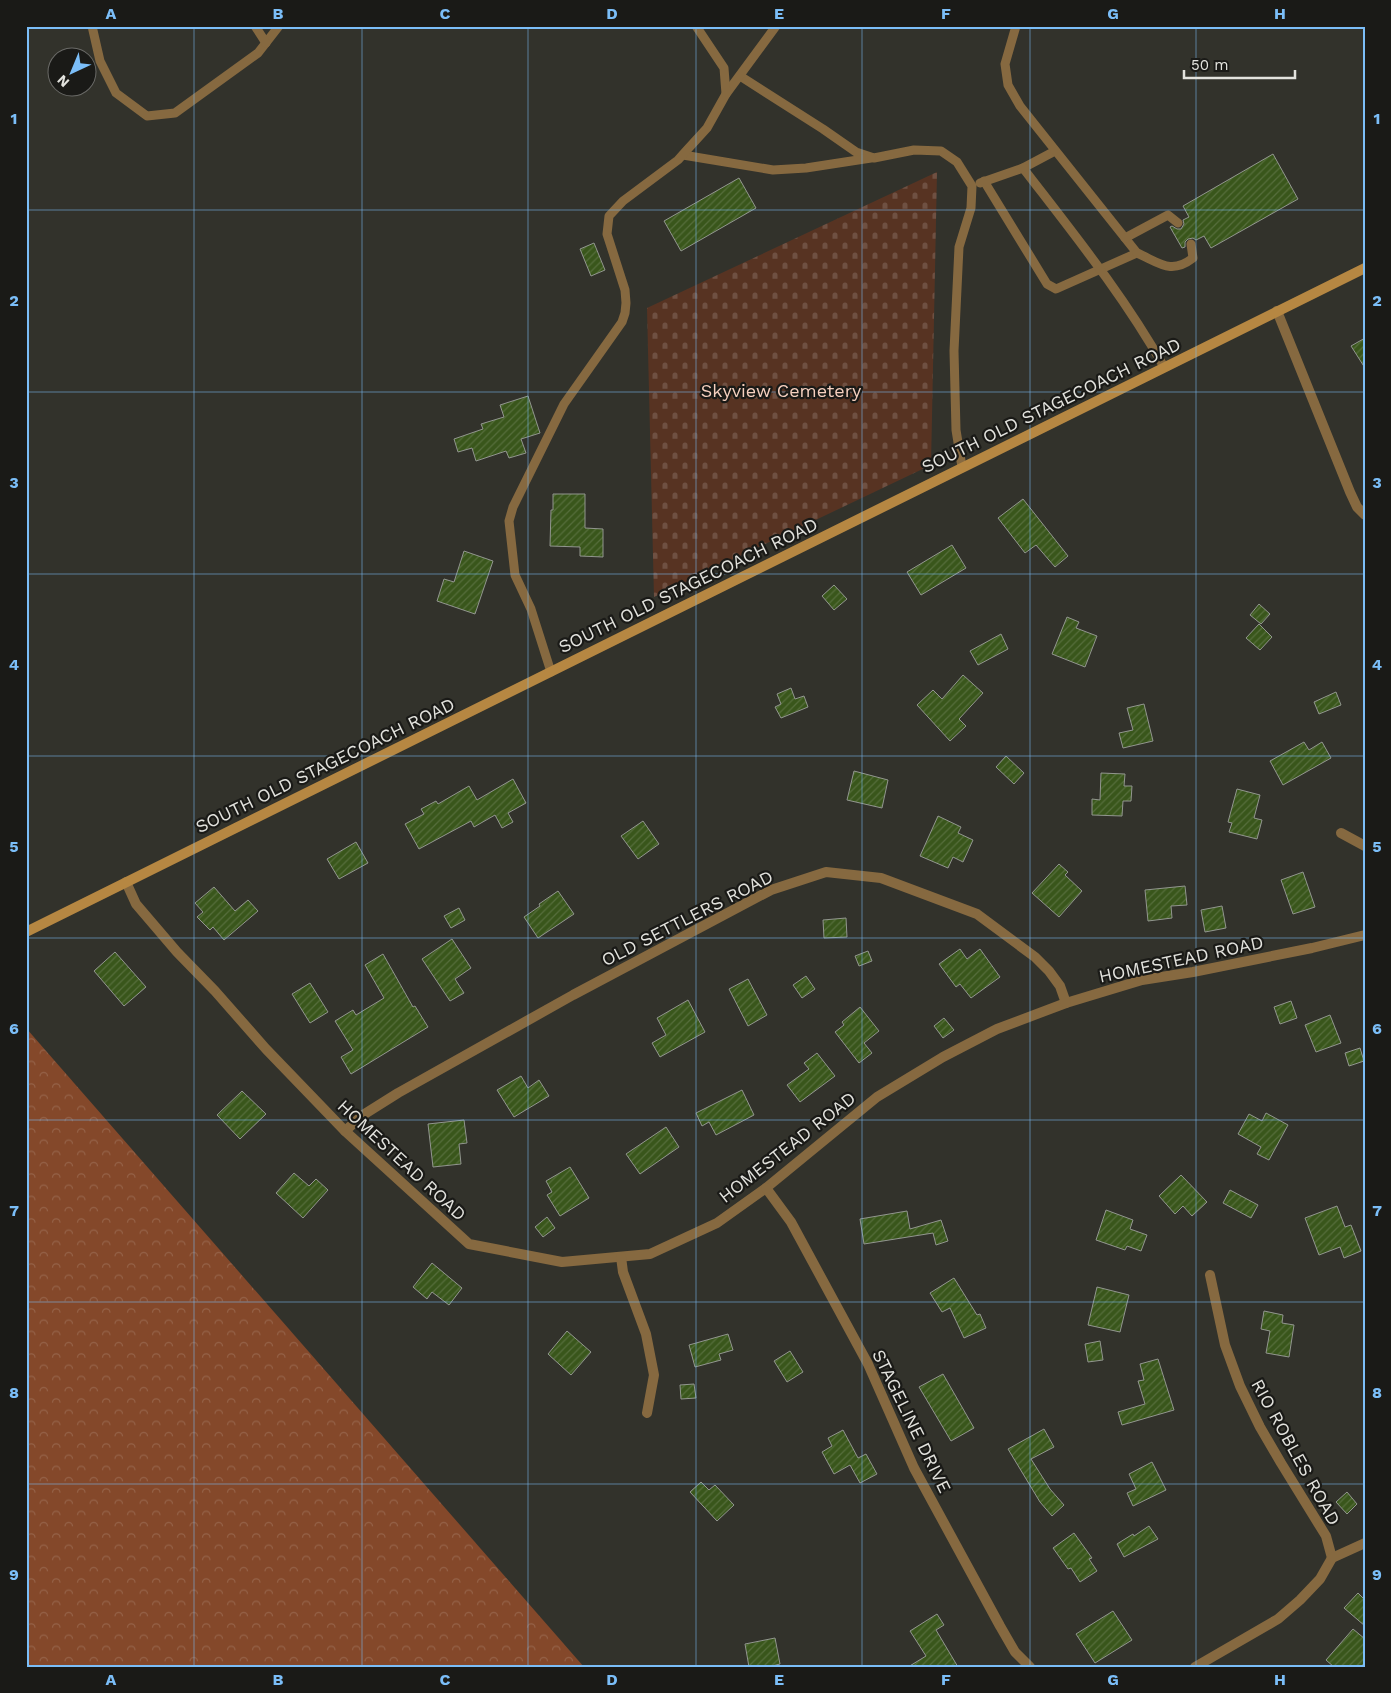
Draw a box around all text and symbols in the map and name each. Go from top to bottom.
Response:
text: A [106,4,117,23]
text: B [273,4,284,23]
text: C [440,4,451,23]
text: D [606,4,618,23]
text: E [774,4,784,23]
text: F [941,4,951,23]
text: G [1107,4,1119,23]
text: H [1274,4,1286,23]
north arrow [48,48,98,98]
scale bar [1184,48,1295,80]
text: 50 m [1191,56,1228,74]
text: N [54,72,72,91]
text: 1 [11,109,17,128]
text: 1 [1374,109,1380,128]
text: 2 [9,291,19,310]
text: 2 [1372,291,1382,310]
street label: SOUTH OLD STAGECOACH ROAD [918,333,1184,477]
park label: Skyview Cemetery [701,380,862,401]
text: 3 [9,473,19,492]
text: 3 [1372,473,1382,492]
street label: SOUTH OLD STAGECOACH ROAD [555,513,821,657]
text: 4 [9,655,19,674]
text: 4 [1372,655,1382,674]
street label: SOUTH OLD STAGECOACH ROAD [192,693,458,837]
text: 5 [9,837,19,856]
text: 5 [1372,837,1382,856]
street label: OLD SETTLERS ROAD [598,866,776,970]
street label: HOMESTEAD ROAD [1097,931,1265,987]
text: 6 [9,1019,19,1038]
text: 6 [1372,1019,1382,1038]
street label: HOMESTEAD ROAD [714,1087,860,1207]
street label: HOMESTEAD ROAD [334,1095,470,1225]
text: 7 [9,1201,19,1220]
text: 7 [1372,1201,1382,1220]
street label: STAGELINE DRIVE [868,1346,956,1496]
street label: RIO ROBLES ROAD [1247,1375,1345,1529]
text: 8 [9,1383,19,1402]
text: 8 [1372,1383,1382,1402]
text: 9 [9,1565,19,1584]
text: 9 [1372,1565,1382,1584]
text: A [106,1670,117,1689]
text: B [273,1670,284,1689]
text: C [440,1670,451,1689]
text: D [606,1670,618,1689]
text: E [774,1670,784,1689]
text: F [941,1670,951,1689]
text: G [1107,1670,1119,1689]
text: H [1274,1670,1286,1689]

